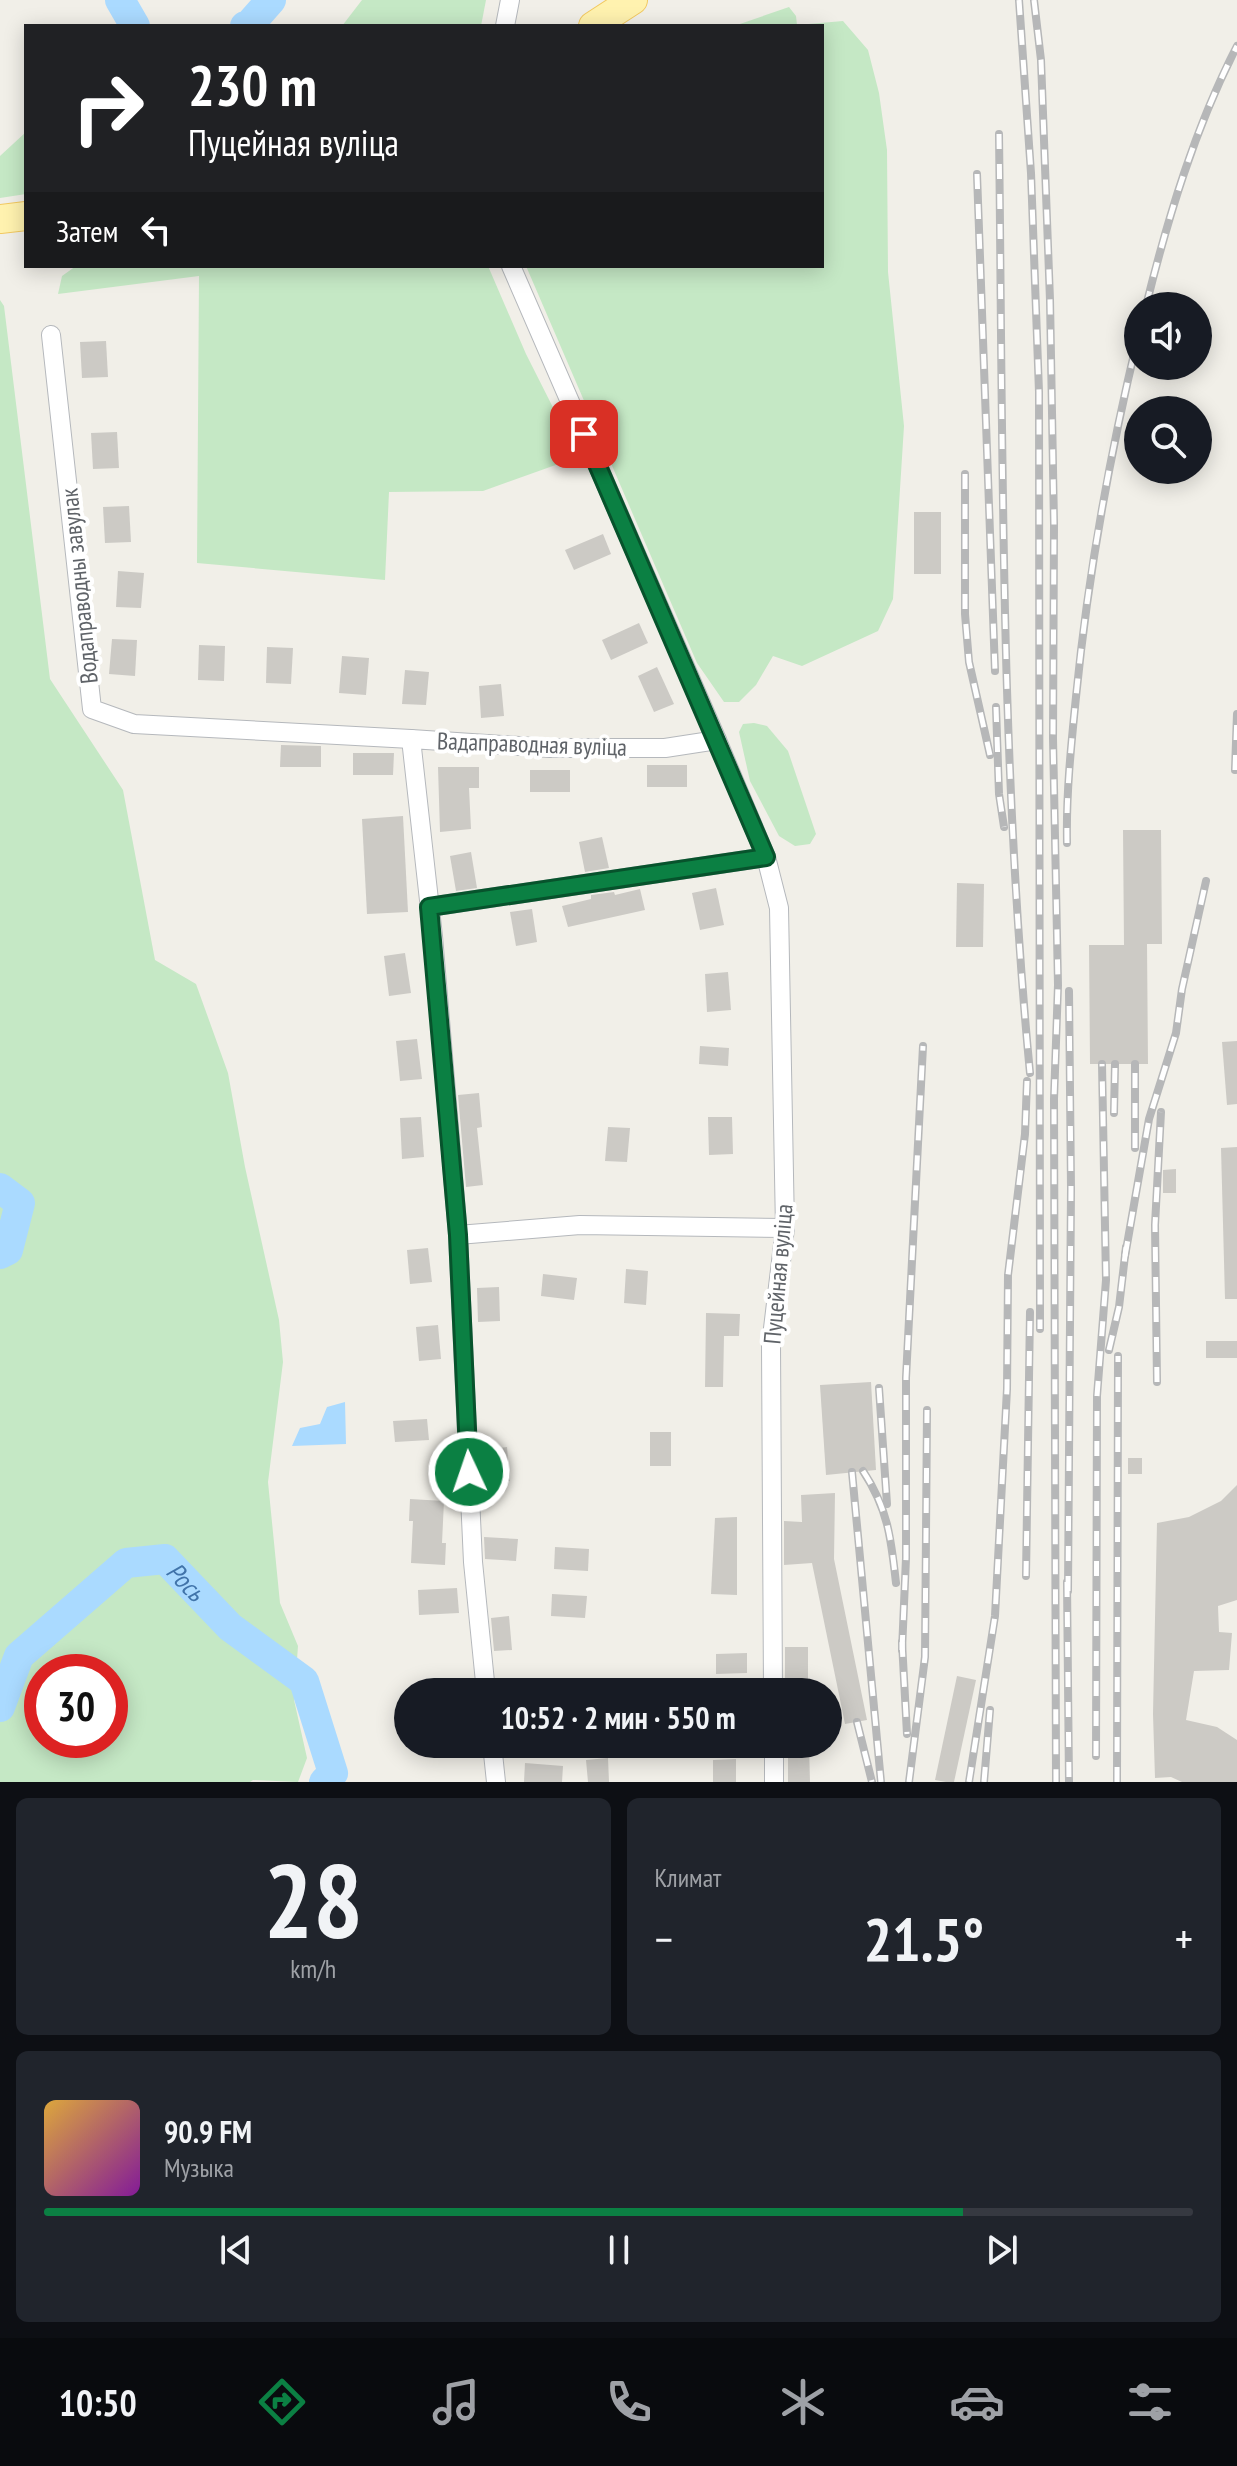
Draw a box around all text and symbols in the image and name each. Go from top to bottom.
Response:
text: 230 m [188,49,317,121]
icon: right [56,56,160,160]
text: Пуцейная вуліца [188,119,399,166]
icon: left [134,208,178,252]
text: Затем [56,211,118,250]
map controls [1124,292,1212,484]
button: sound [1124,292,1212,380]
button: search [1124,396,1212,484]
pin [550,400,618,468]
icon: arrive [562,412,606,456]
street label: Водаправодны завулак [53,486,105,685]
street label: Вадаправодная вуліца [437,725,627,763]
street label: Пуцейная вуліца [756,1203,800,1345]
position arrow [427,1430,511,1514]
water label: Рось [160,1555,213,1608]
speed limit sign: 30 [24,1654,128,1758]
text: 10:52 · 2 мин · 550 m [500,1698,736,1737]
text: 28 [264,1832,363,1967]
text: Климат [655,1861,721,1894]
text: 21.5° [863,1900,984,1978]
text: − [655,1910,673,1967]
text: + [1175,1910,1193,1967]
text: km/h [290,1952,336,1985]
text: 90.9 FM [164,2112,252,2151]
text: Музыка [164,2151,234,2184]
icon: previous [214,2228,258,2272]
icon: pause [597,2228,641,2272]
icon: next [980,2228,1024,2272]
icon: directions [254,2374,310,2430]
icon: music [428,2374,484,2430]
icon: phone [601,2374,657,2430]
icon: climate [775,2374,831,2430]
icon: car [949,2374,1005,2430]
icon: filters [1122,2374,1178,2430]
text: 10:50 [59,2379,137,2426]

